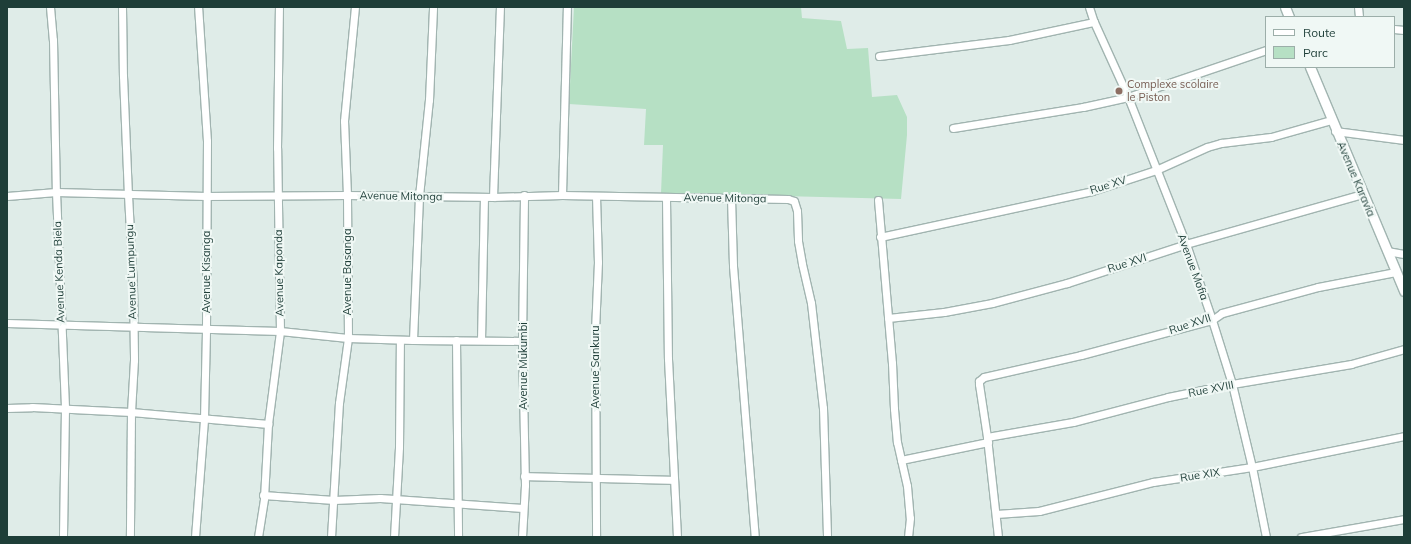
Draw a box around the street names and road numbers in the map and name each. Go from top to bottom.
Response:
street label: Avenue Karavia [1334,139,1378,219]
street label: Rue XV [1088,173,1128,197]
street label: Avenue Mitonga [359,189,443,203]
street label: Avenue Mitonga [683,191,767,205]
street label: Avenue Kenda Biela [51,221,67,323]
street label: Avenue Lumpungu [123,224,139,320]
street label: Avenue Basanga [340,228,354,316]
street label: Avenue Kaponda [272,229,286,317]
street label: Avenue Kisanga [199,231,213,313]
street label: Avenue Mofia [1175,232,1211,302]
street label: Rue XVI [1106,250,1148,276]
street label: Rue XVII [1167,311,1213,337]
street label: Avenue Mukumbi [516,322,530,410]
street label: Avenue Sankuru [588,325,602,409]
street label: Rue XVIII [1187,378,1235,400]
street label: Rue XIX [1179,465,1221,485]

